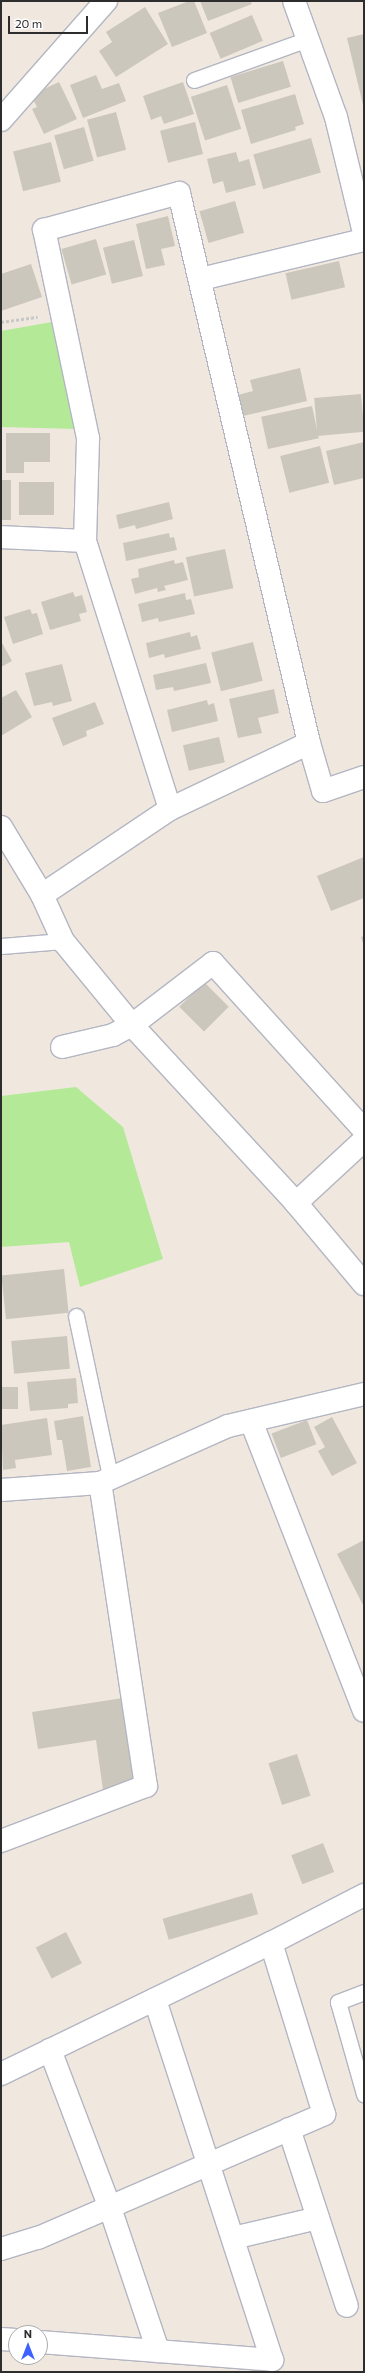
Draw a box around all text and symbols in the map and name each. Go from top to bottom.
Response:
scale bar [10,8,90,34]
text: 20 m [15,16,42,30]
north arrow [8,2325,48,2365]
text: N [24,2327,32,2340]

